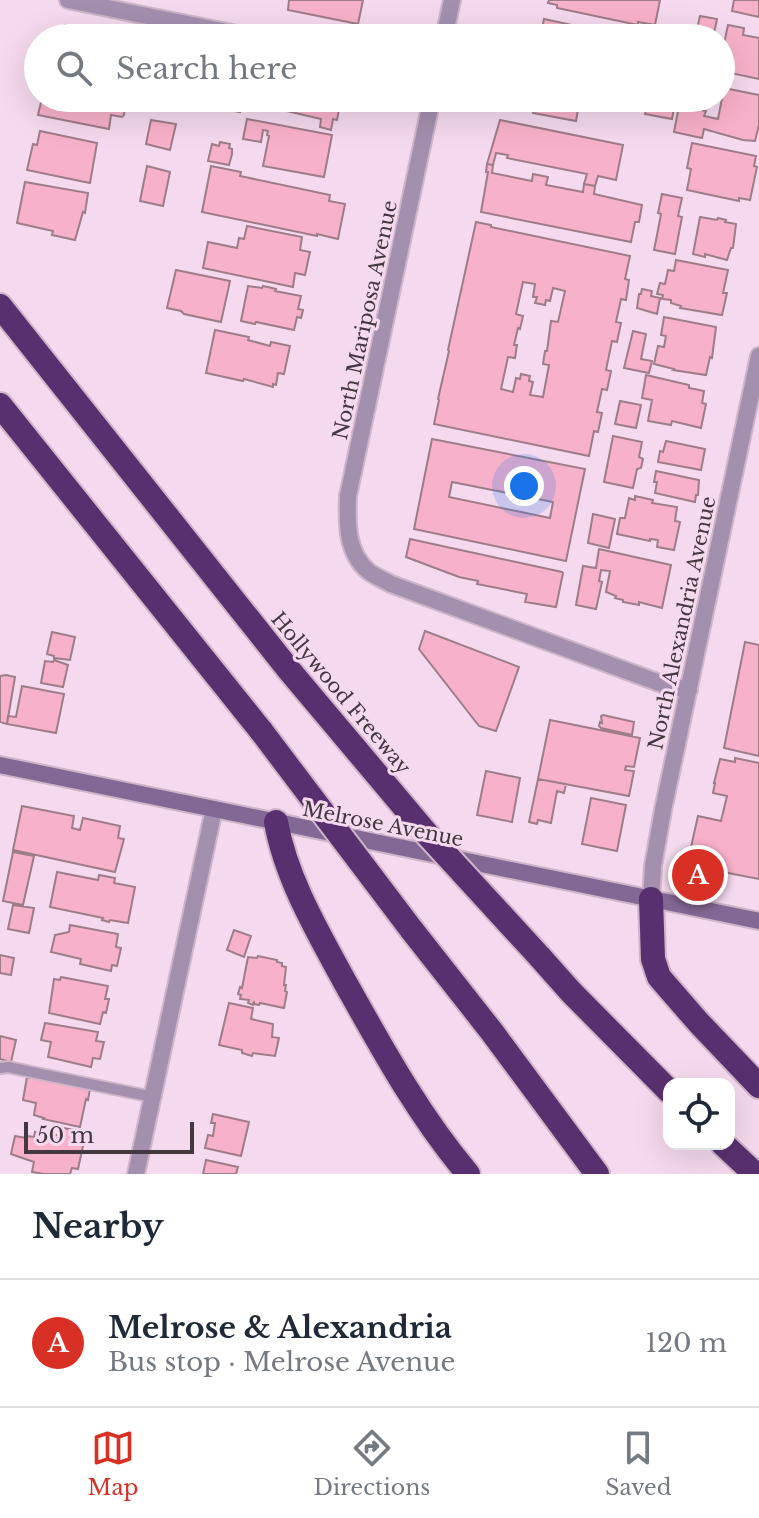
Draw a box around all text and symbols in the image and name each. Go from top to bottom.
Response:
search box [24,24,735,112]
icon: search [52,46,96,90]
text: Search here [116,50,297,87]
street label: North Mariposa Avenue [328,198,402,442]
your location [504,466,544,506]
street label: North Alexandria Avenue [643,494,721,752]
street label: Hollywood Freeway [266,607,416,779]
street label: Melrose Avenue [301,797,465,851]
pin: A [672,845,724,905]
map controls [663,1078,735,1150]
button: locate [663,1078,735,1150]
scale bar [24,1118,194,1154]
text: 50 m [36,1122,94,1149]
text: Nearby [32,1205,164,1247]
text: Melrose & Alexandria [108,1309,452,1346]
text: A [47,1327,69,1359]
text: 120 m [645,1327,727,1359]
text: Bus stop · Melrose Avenue [108,1346,455,1378]
tab: Map [87,1426,139,1501]
tab: Directions [313,1426,430,1501]
tab: Saved [605,1426,672,1501]

